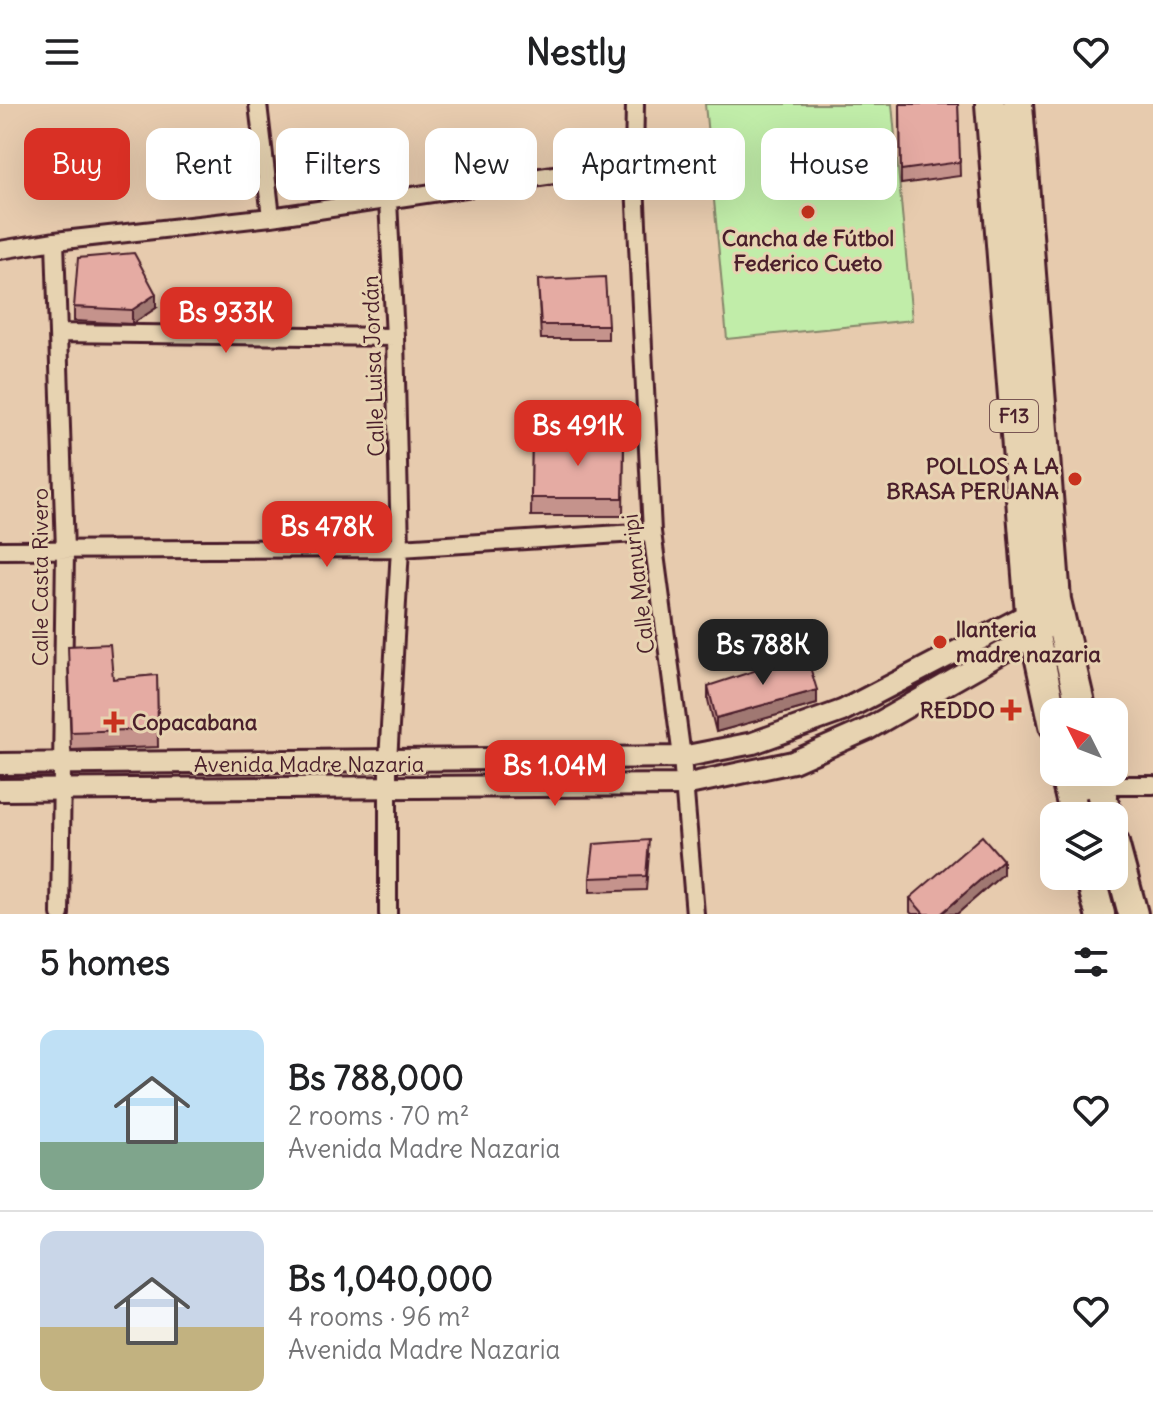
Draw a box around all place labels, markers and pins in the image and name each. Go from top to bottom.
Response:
marker: Cancha de Fútbol Federico Cueto [799,203,817,221]
place label: Cancha de Fútbol Federico Cueto [722,224,894,277]
pin: Bs 933K [152,287,300,355]
pin: Bs 491K [504,400,652,468]
place label: POLLOS A LA BRASA PERUANA [886,452,1059,505]
marker: POLLOS A LA BRASA PERUANA [1066,470,1084,488]
pin: Bs 478K [253,501,401,569]
place label: llanteria madre nazaria [956,615,1101,668]
pin: Bs 788K [689,619,837,687]
marker: llanteria madre nazaria [931,633,949,651]
place label: REDDO [920,696,995,724]
marker: REDDO [1002,701,1020,719]
place label: Copacabana [132,708,258,736]
marker: Copacabana [103,711,125,733]
pin: Bs 1.04M [472,740,638,808]

